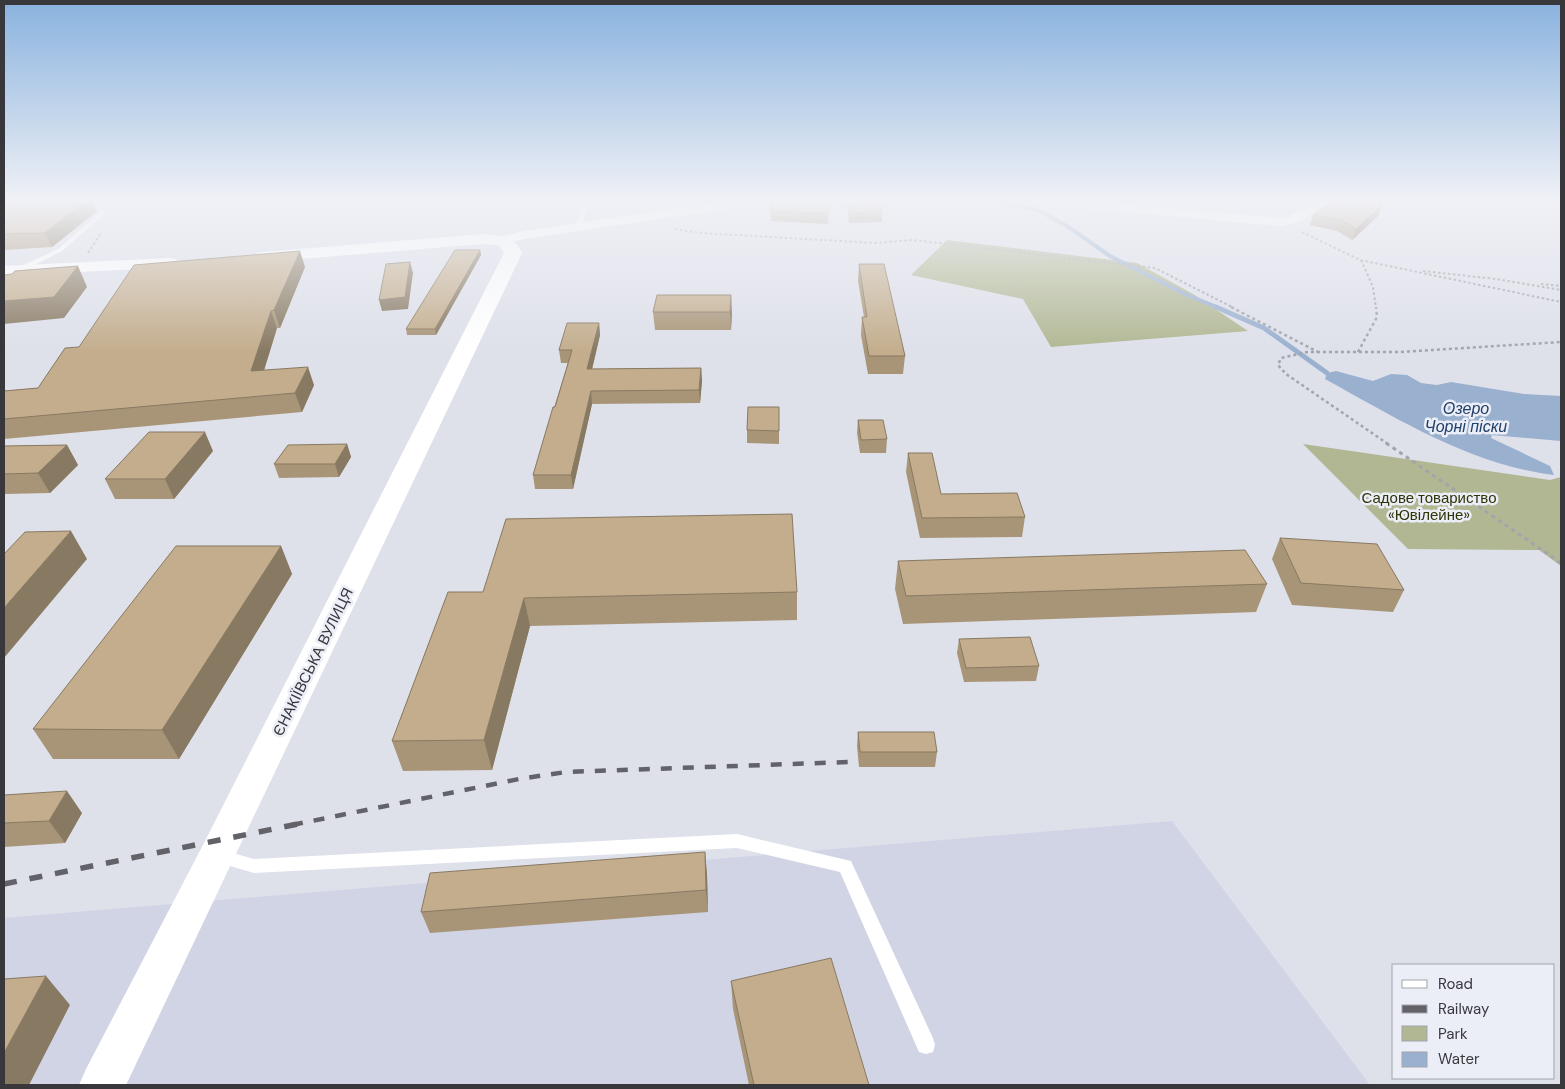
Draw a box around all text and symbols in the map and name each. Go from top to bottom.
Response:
water label: Озеро Чорні піски [1425,398,1507,437]
park label: Садове товариство «Ювілейне» [1362,488,1497,525]
street label: ЄНАКІЇВСЬКА ВУЛИЦЯ [268,584,358,740]
legend [1392,964,1555,1079]
text: Road [1438,974,1473,994]
text: Railway [1438,999,1490,1019]
text: Park [1438,1024,1468,1044]
text: Water [1438,1049,1480,1069]

